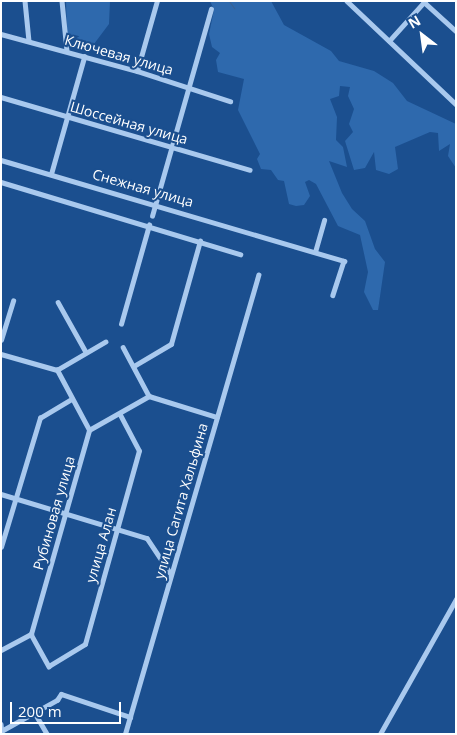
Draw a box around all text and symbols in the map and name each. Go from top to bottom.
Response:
north arrow [397,10,447,60]
text: N [405,11,424,33]
street label: Ключевая улица [63,31,175,79]
street label: Шоссейная улица [68,98,190,148]
street label: Снежная улица [91,166,195,210]
street label: улица Сагита Хальфина [151,421,211,581]
street label: Рубиновая улица [30,454,78,572]
street label: улица Алан [82,505,120,585]
scale bar [12,692,124,724]
text: 200 m [18,701,62,721]

